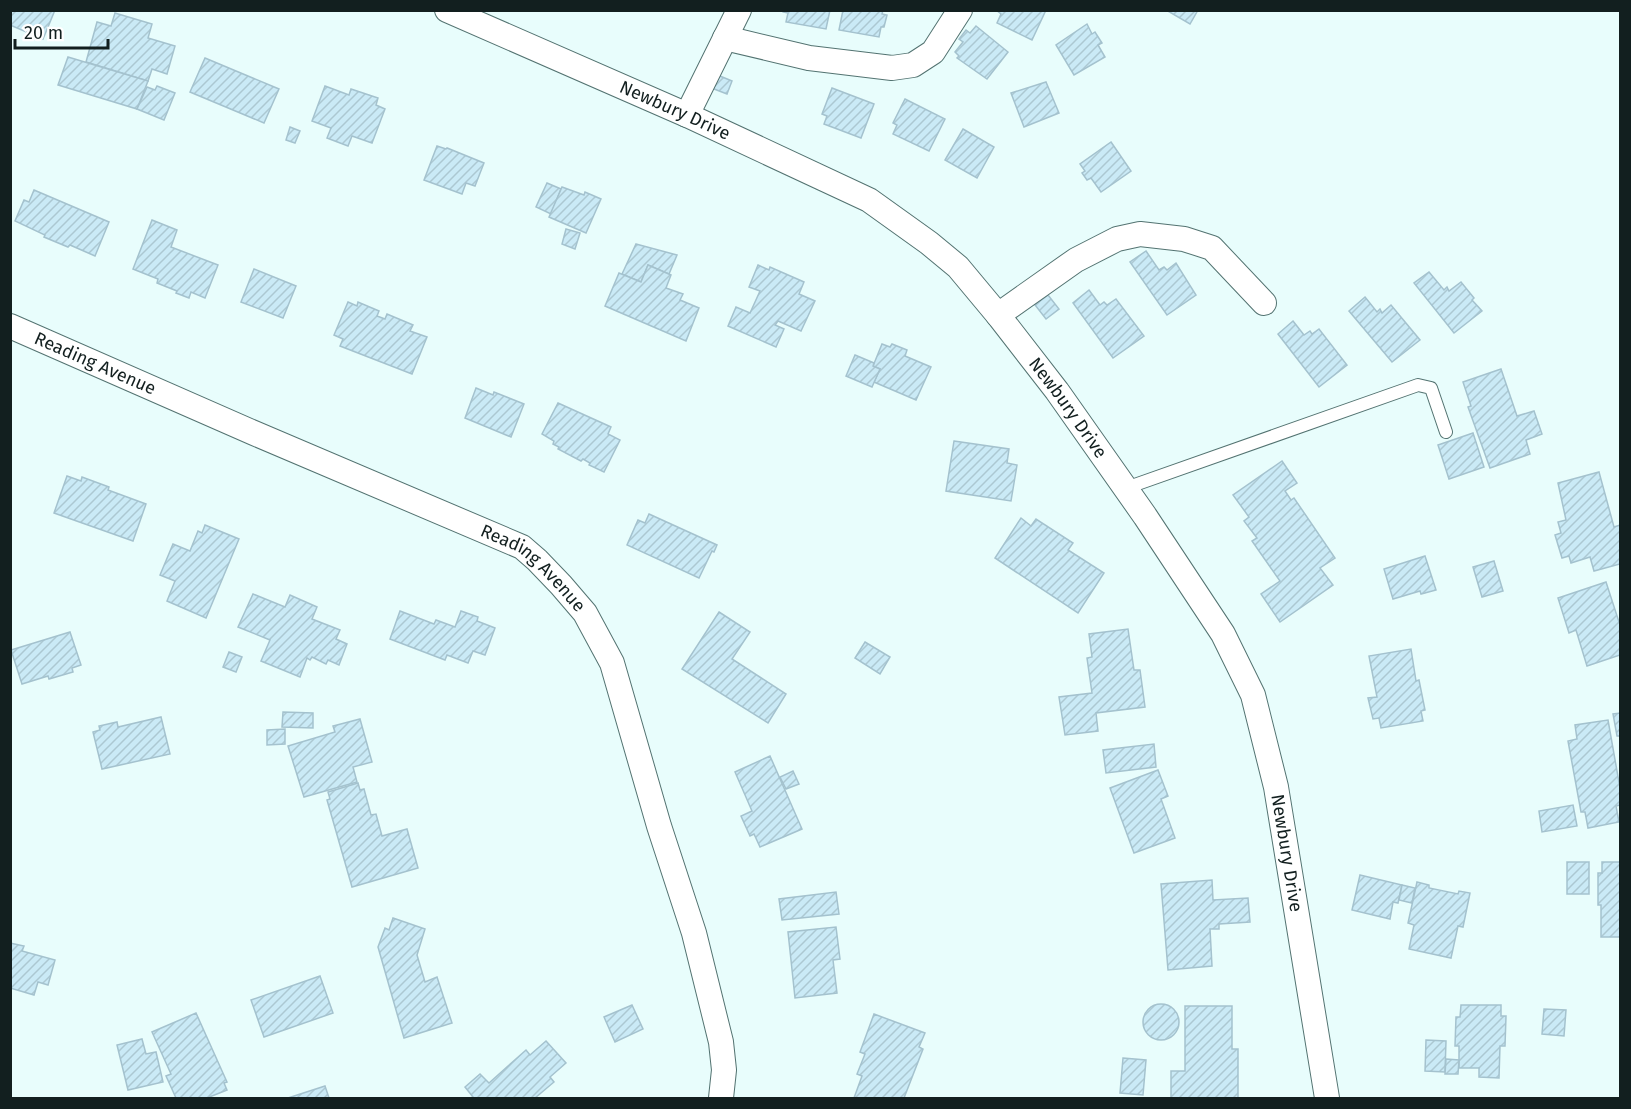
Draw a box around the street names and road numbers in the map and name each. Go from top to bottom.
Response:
street label: Newbury Drive [616,76,734,145]
street label: Reading Avenue [31,327,159,400]
street label: Newbury Drive [1024,353,1112,462]
street label: Reading Avenue [477,520,590,616]
street label: Newbury Drive [1266,792,1307,914]

